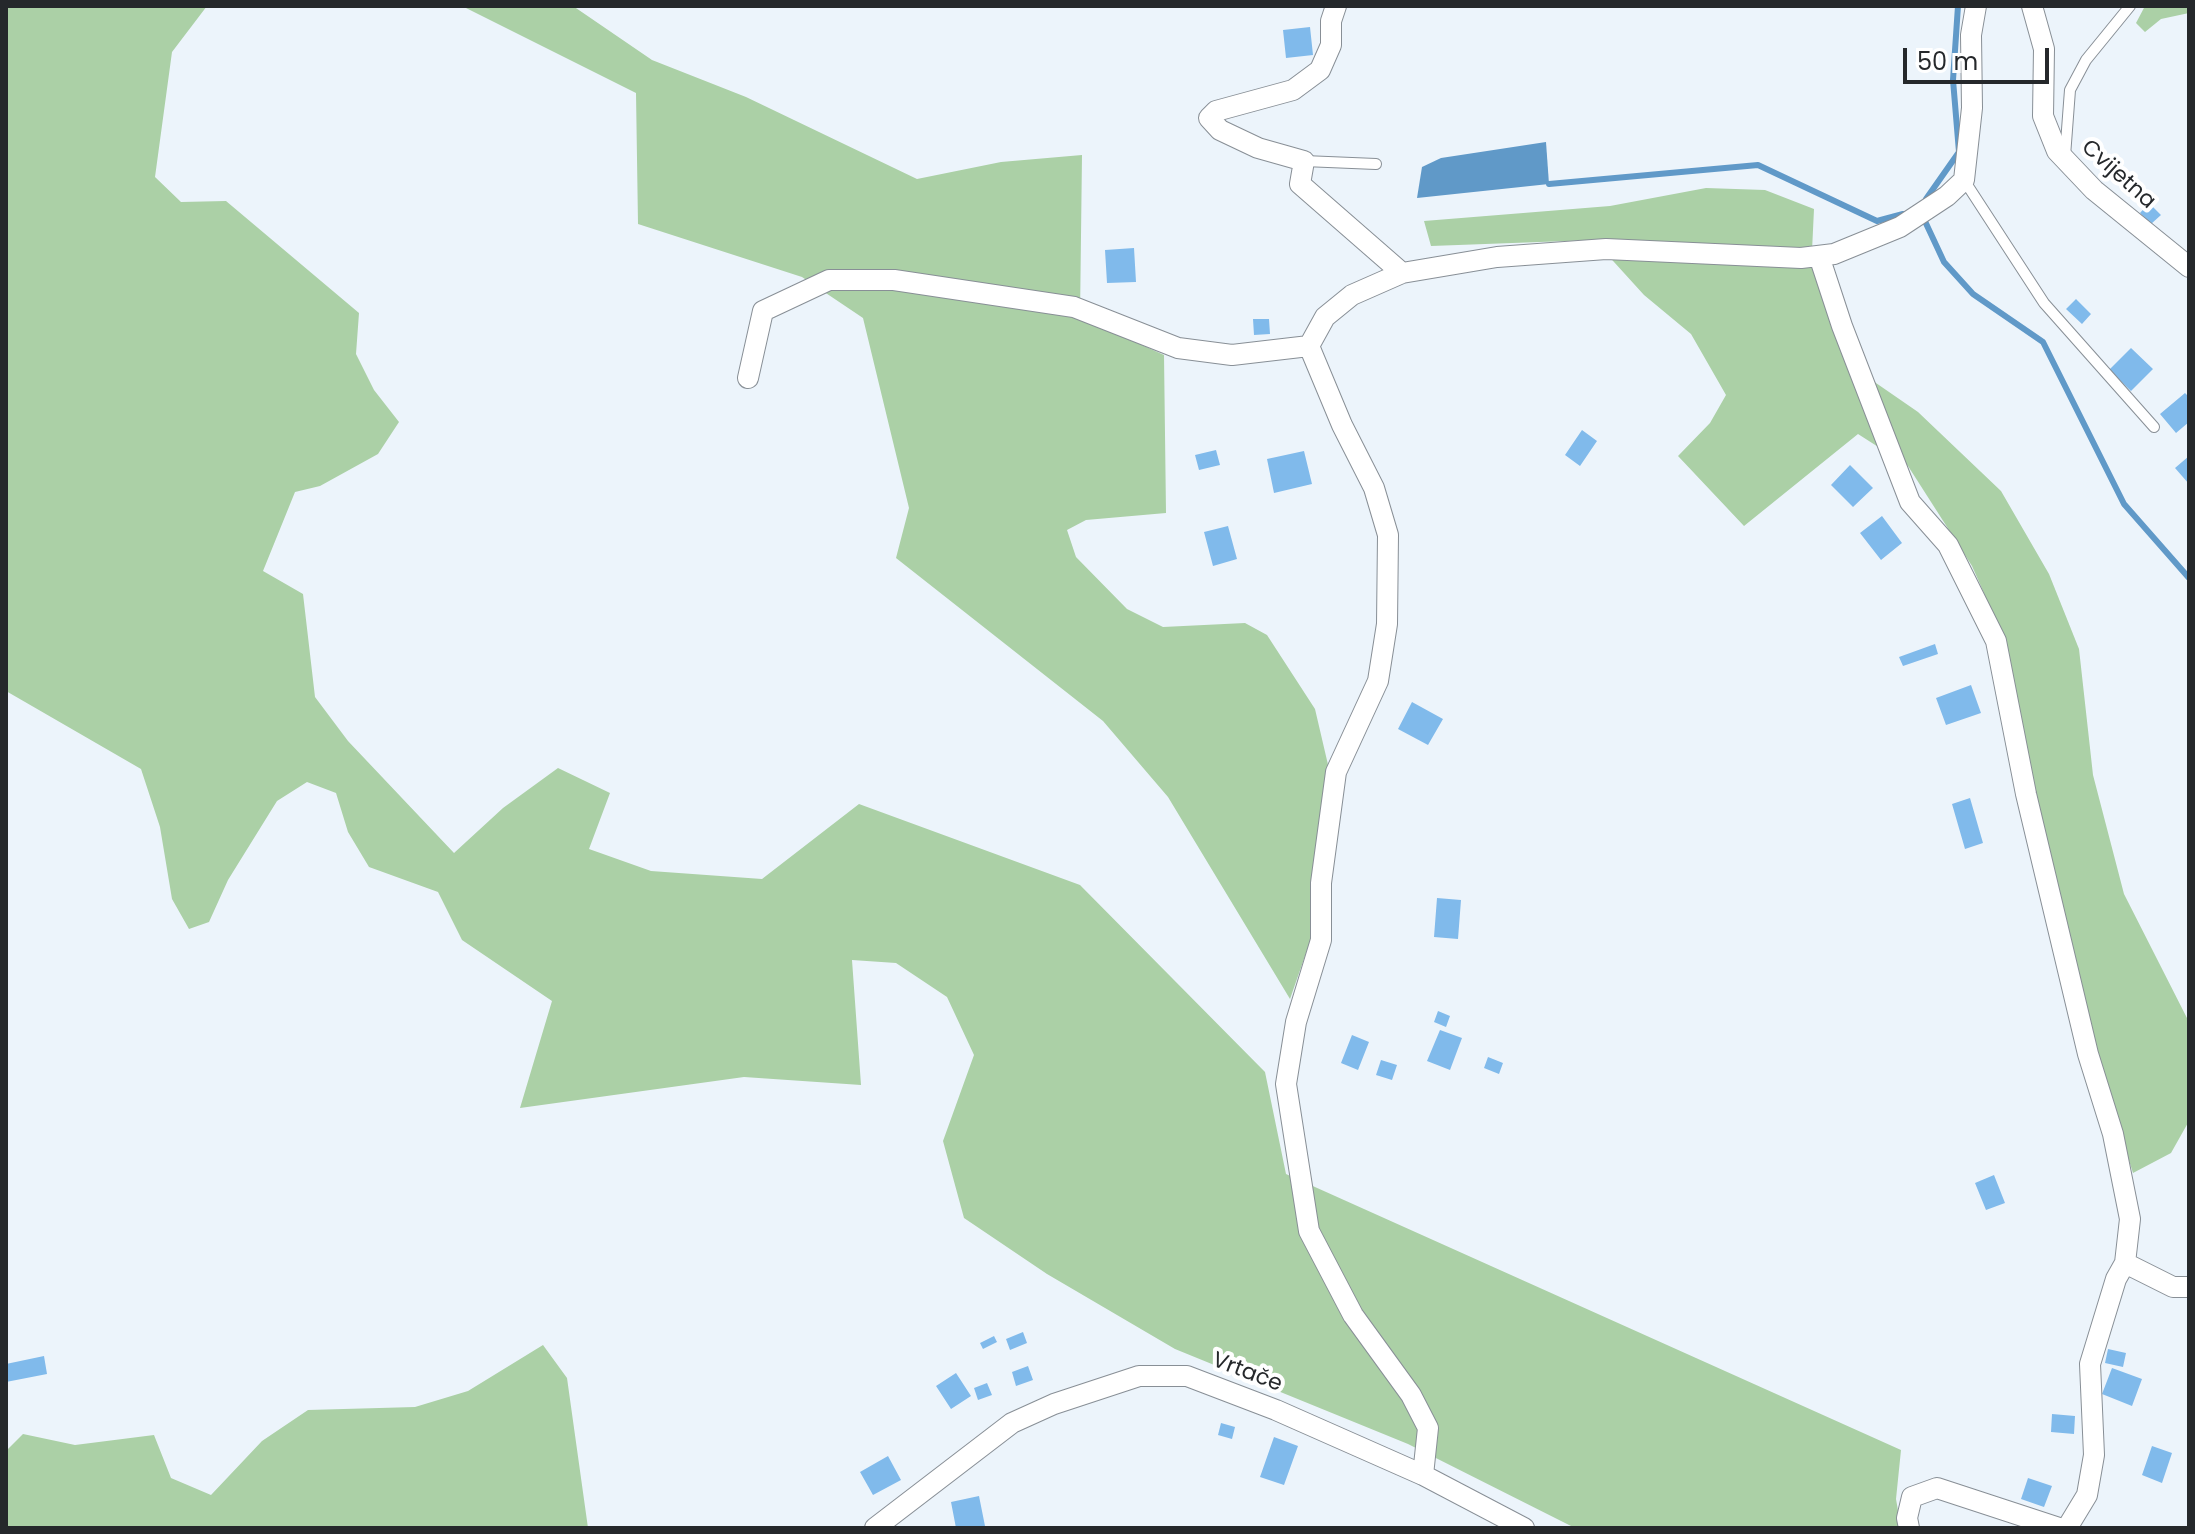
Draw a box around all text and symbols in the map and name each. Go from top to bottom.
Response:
scale bar [1907,32,2053,82]
text: 50 m [1917,45,1978,78]
street label: Cvijetna [2075,135,2161,215]
street label: Vrtače [1208,1348,1286,1398]

